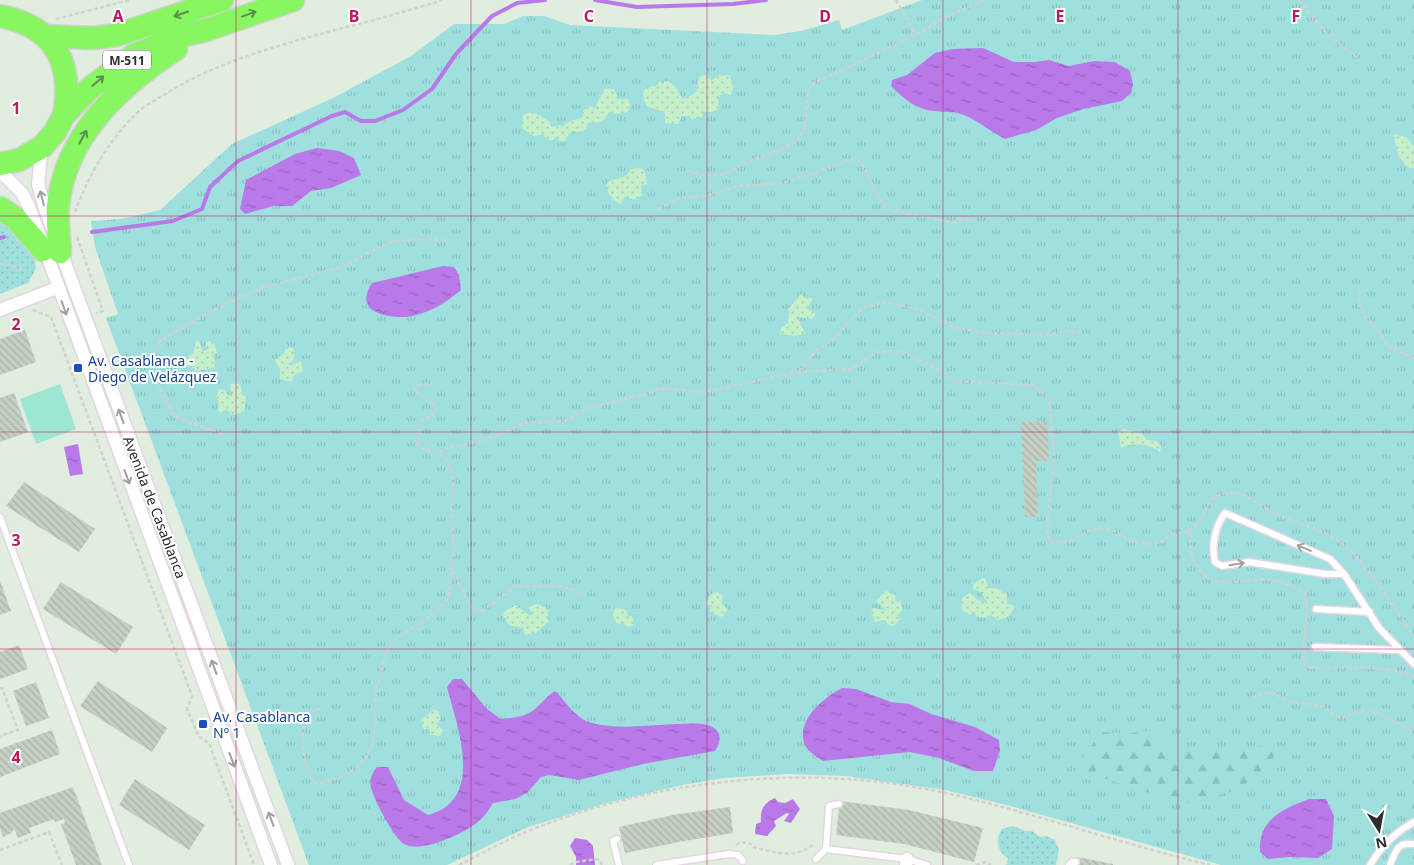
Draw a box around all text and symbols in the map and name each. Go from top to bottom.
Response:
text: A [112,5,124,27]
text: B [349,5,359,27]
text: C [584,5,594,27]
text: D [819,5,831,27]
text: E [1056,5,1065,27]
text: F [1292,5,1300,27]
one-way arrow [174,9,190,19]
one-way arrow [241,9,256,18]
road number: M-511 [103,50,151,70]
one-way arrow [92,75,105,87]
text: 1 [11,97,21,119]
one-way arrow [78,131,88,145]
one-way arrow [37,190,46,206]
one-way arrow [60,300,69,315]
text: 2 [11,313,21,335]
place label: Av. Casablanca - Diego de Velázquez [88,351,217,386]
marker: Av. Casablanca - Diego de Velázquez [72,362,84,374]
one-way arrow [116,409,125,425]
street label: Avenida de Casablanca [119,433,191,581]
one-way arrow [123,468,132,484]
text: 3 [11,529,21,551]
one-way arrow [1296,543,1311,552]
one-way arrow [1229,558,1245,568]
one-way arrow [209,660,218,675]
place label: Av. Casablanca Nº 1 [213,707,310,742]
marker: Av. Casablanca Nº 1 [197,718,209,730]
text: 4 [11,746,21,768]
one-way arrow [228,752,237,767]
north arrow [1354,805,1404,855]
one-way arrow [266,812,275,828]
text: N [1374,833,1389,854]

